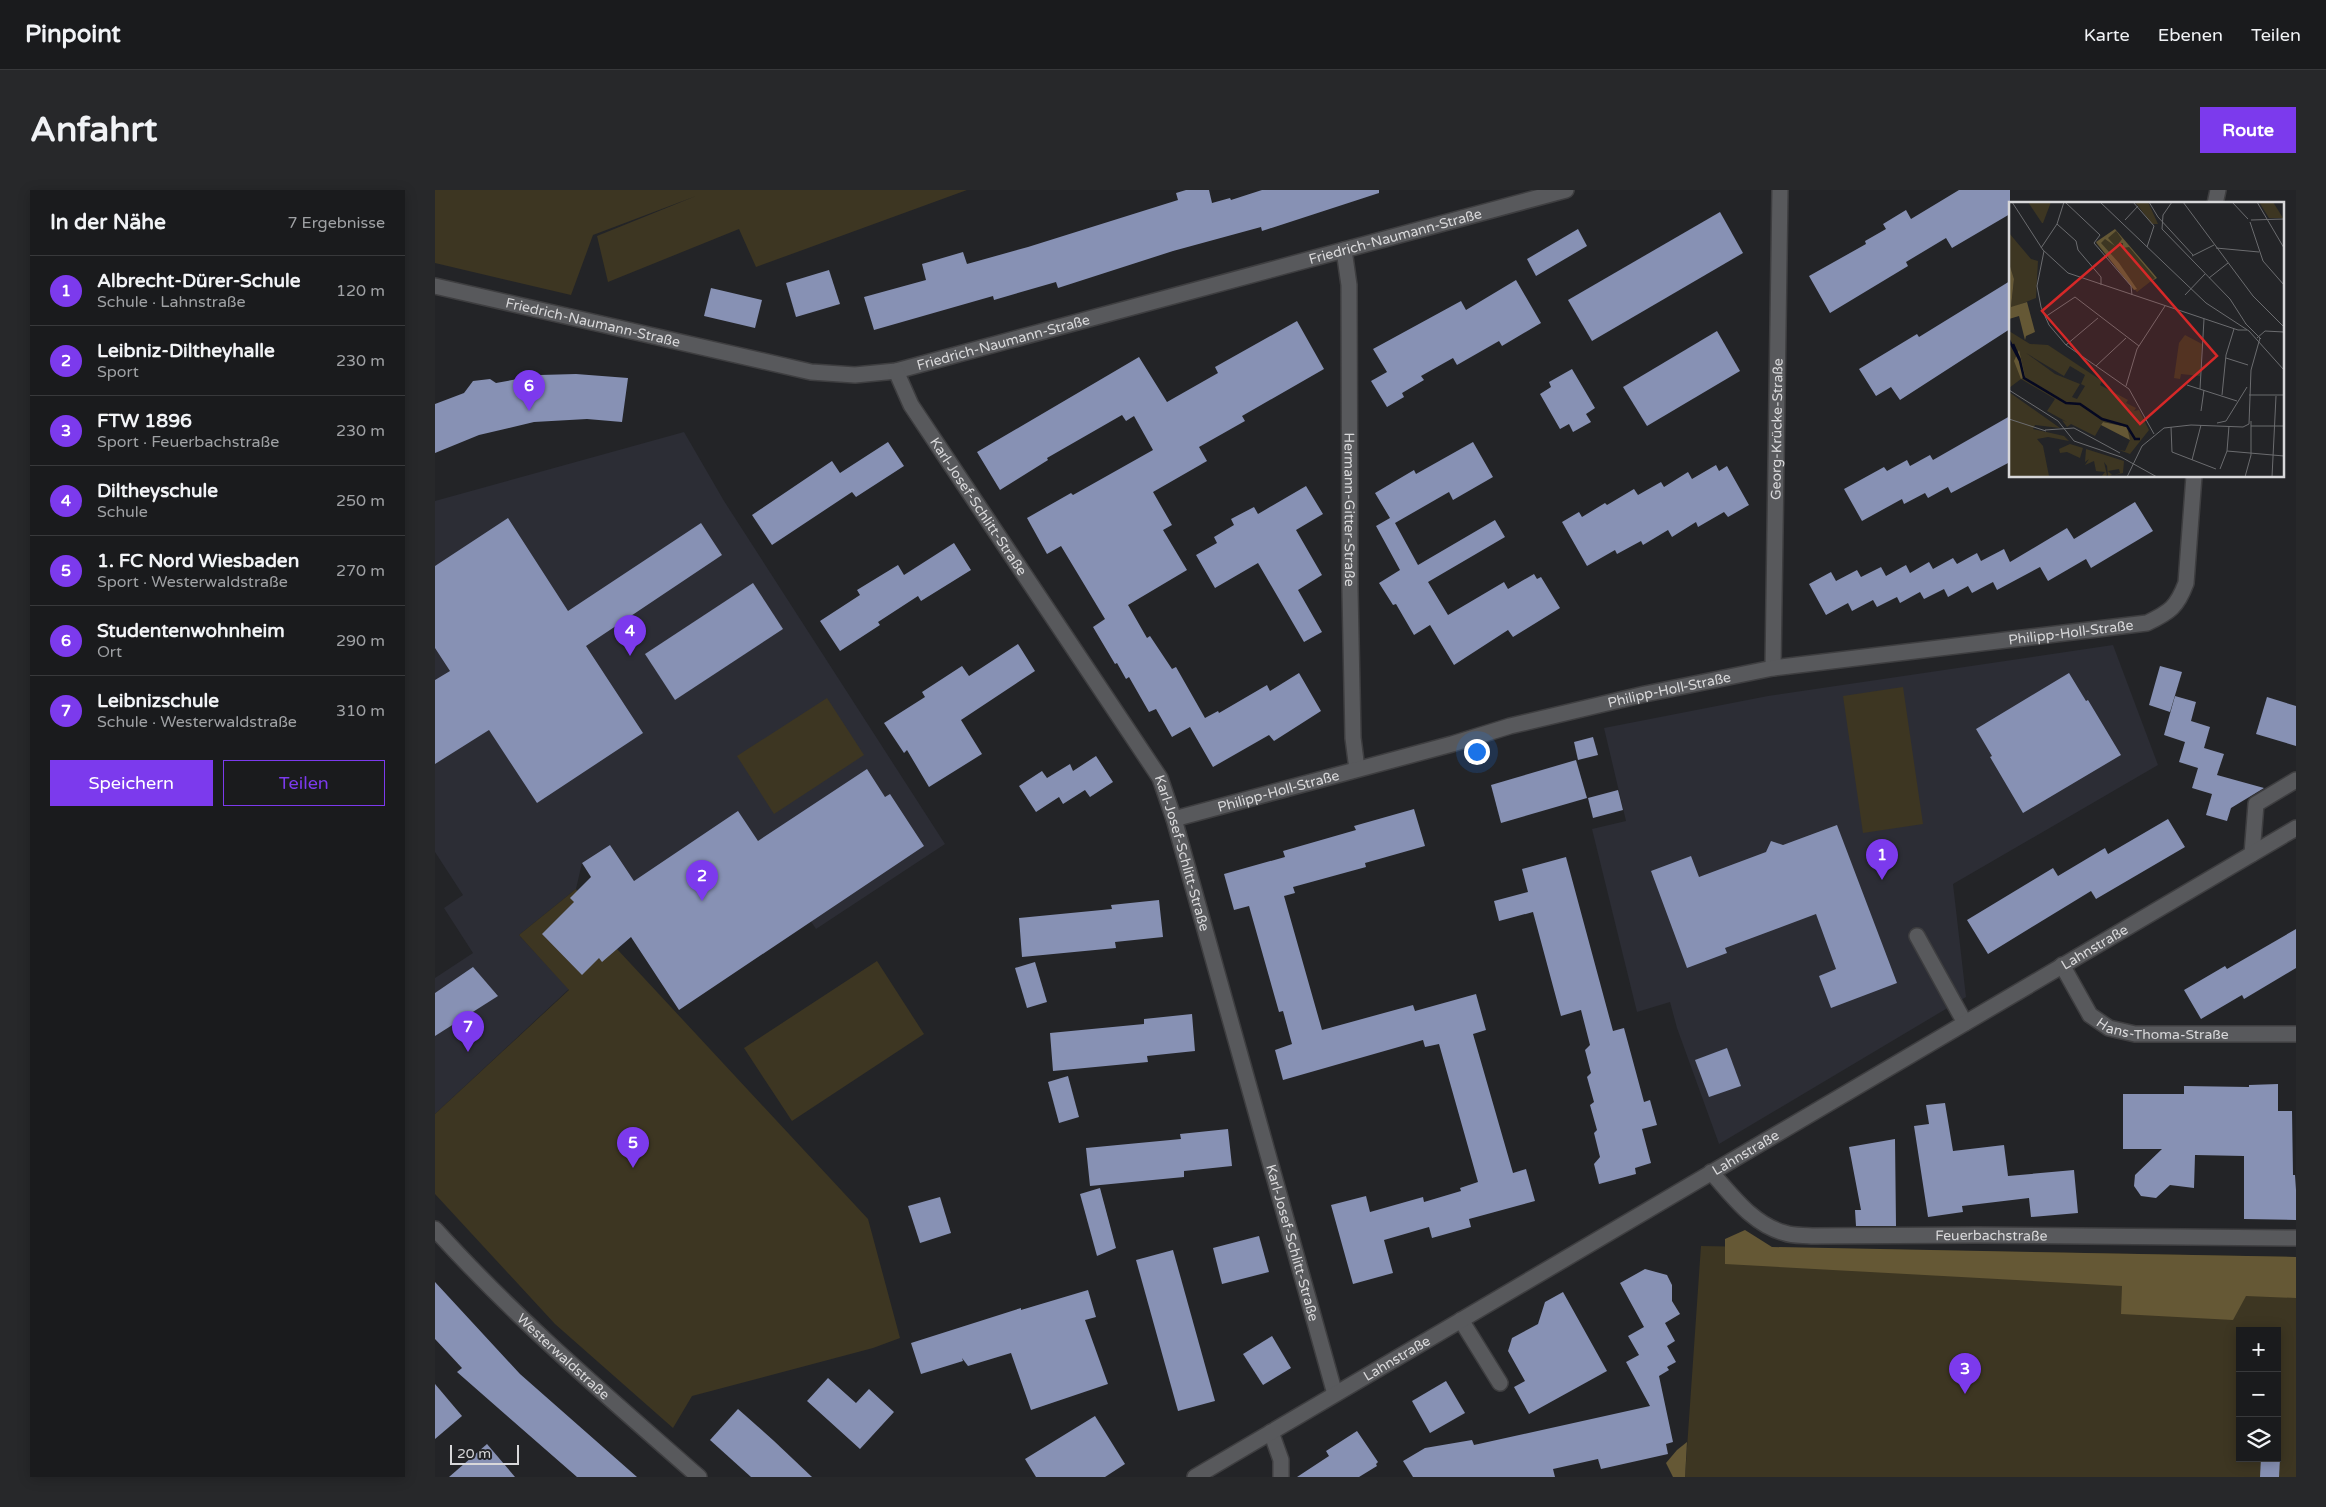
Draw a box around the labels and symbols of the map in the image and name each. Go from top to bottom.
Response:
inset map [2009,202,2283,478]
street label: Friedrich-Naumann-Straße [1307,205,1484,268]
street label: Friedrich-Naumann-Straße [504,294,682,350]
street label: Friedrich-Naumann-Straße [915,311,1092,374]
street label: Georg-Krücke-Straße [1767,358,1786,500]
pin: 6 [513,370,545,411]
street label: Hermann-Gitter-Straße [1341,433,1358,587]
street label: Karl-Josef-Schlitt-Straße [927,434,1031,579]
pin: 4 [614,615,646,656]
street label: Philipp-Holl-Straße [2007,616,2134,648]
street label: Philipp-Holl-Straße [1606,668,1732,711]
your location [1464,739,1490,765]
street label: Philipp-Holl-Straße [1215,766,1341,815]
street label: Karl-Josef-Schlitt-Straße [1151,773,1214,933]
pin: 1 [1866,839,1898,880]
pin: 2 [686,860,718,901]
street label: Lahnstraße [2058,921,2131,973]
pin: 7 [452,1011,484,1052]
street label: Hans-Thoma-Straße [2093,1014,2229,1043]
street label: Lahnstraße [1709,1126,1782,1179]
pin: 5 [617,1127,649,1168]
street label: Karl-Josef-Schlitt-Straße [1263,1162,1323,1323]
street label: Feuerbachstraße [1935,1226,2048,1244]
street label: Westerwaldstraße [514,1310,613,1403]
street label: Lahnstraße [1360,1332,1433,1384]
pin: 3 [1949,1353,1981,1394]
scale bar [450,1442,519,1465]

